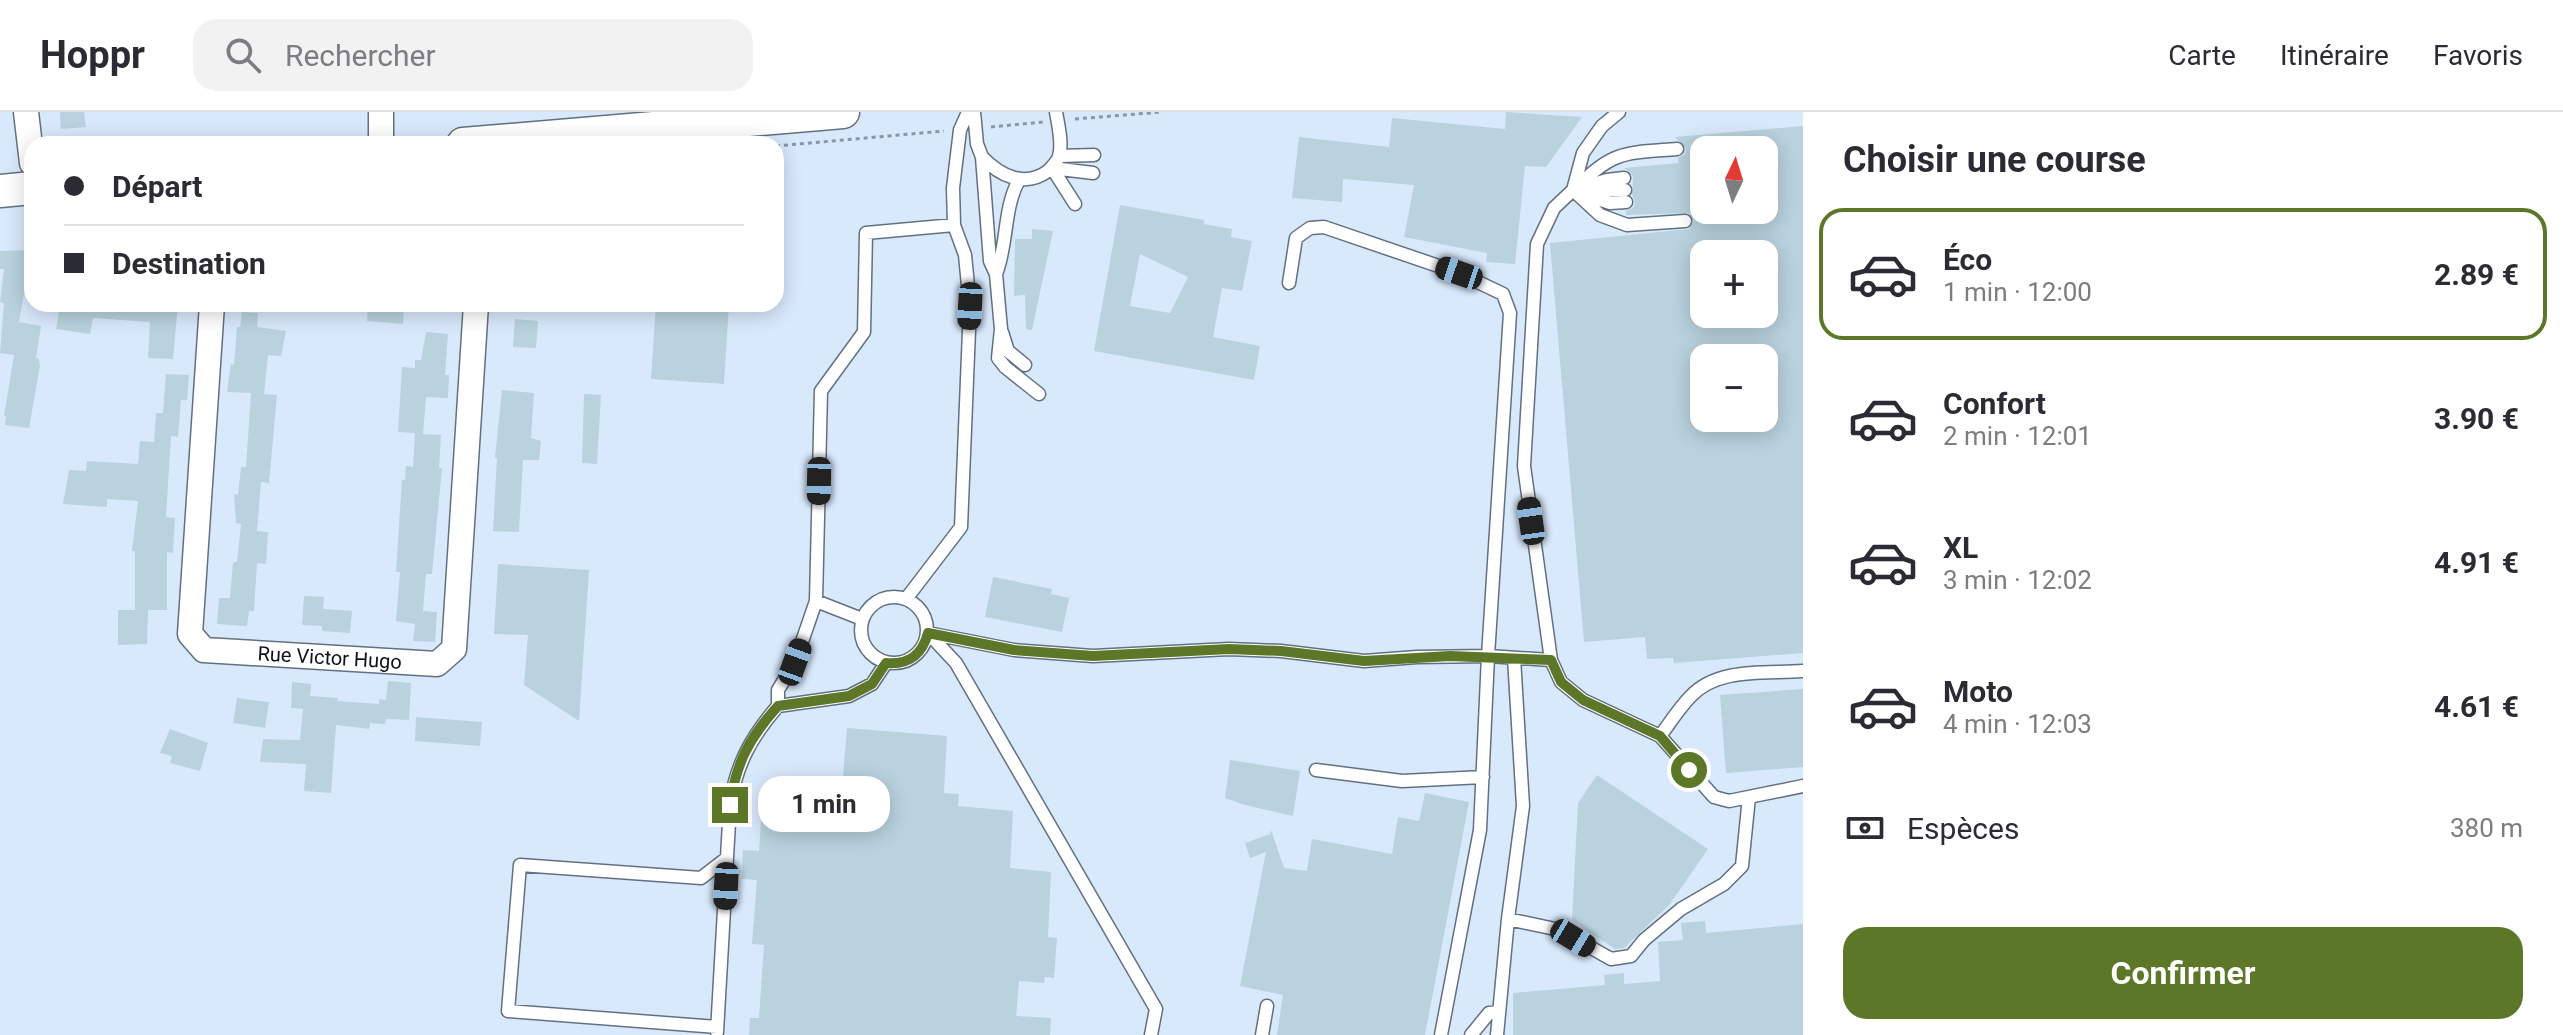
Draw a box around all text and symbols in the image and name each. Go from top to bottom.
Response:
search box [193,19,753,91]
text: Hoppr [40,33,145,77]
icon: search [221,33,265,77]
text: Rechercher [285,38,436,73]
text: Carte [2168,39,2236,72]
text: Itinéraire [2280,39,2389,72]
text: Favoris [2433,39,2523,72]
north arrow [1690,136,1778,224]
map controls [1690,136,1778,432]
text: Choisir une course [1843,139,2146,181]
text: Départ [112,169,203,204]
icon: car [1847,238,1919,310]
button: + [1690,240,1778,328]
text: Éco [1943,242,1992,277]
text: Destination [112,246,266,281]
car [1432,254,1486,292]
text: 2.89 € [2434,257,2519,292]
text: 1 min · 12:00 [1943,277,2092,307]
car [957,281,983,331]
button: − [1690,344,1778,432]
icon: car [1847,382,1919,454]
text: Confort [1943,386,2046,421]
text: 3.90 € [2434,401,2519,436]
text: 2 min · 12:01 [1943,421,2092,451]
car [807,457,831,505]
car [1516,496,1546,546]
icon: car [1847,526,1919,598]
text: XL [1943,530,1978,565]
text: 4.91 € [2434,545,2519,580]
text: 3 min · 12:02 [1943,565,2092,595]
car [776,635,814,689]
street label: Rue Victor Hugo [257,641,403,674]
icon: car [1847,670,1919,742]
text: Moto [1943,674,2013,709]
text: 4.61 € [2434,689,2519,724]
text: 4 min · 12:03 [1943,709,2092,739]
route start [1671,752,1707,788]
callout: 1 min [758,777,890,833]
route end [712,787,748,823]
text: 1 min [791,789,857,819]
icon: cash [1843,806,1887,850]
text: Espèces [1907,811,2019,846]
text: 380 m [2450,813,2523,843]
car [713,861,739,911]
car [1546,915,1600,961]
button: Confirmer [1843,927,2523,1019]

